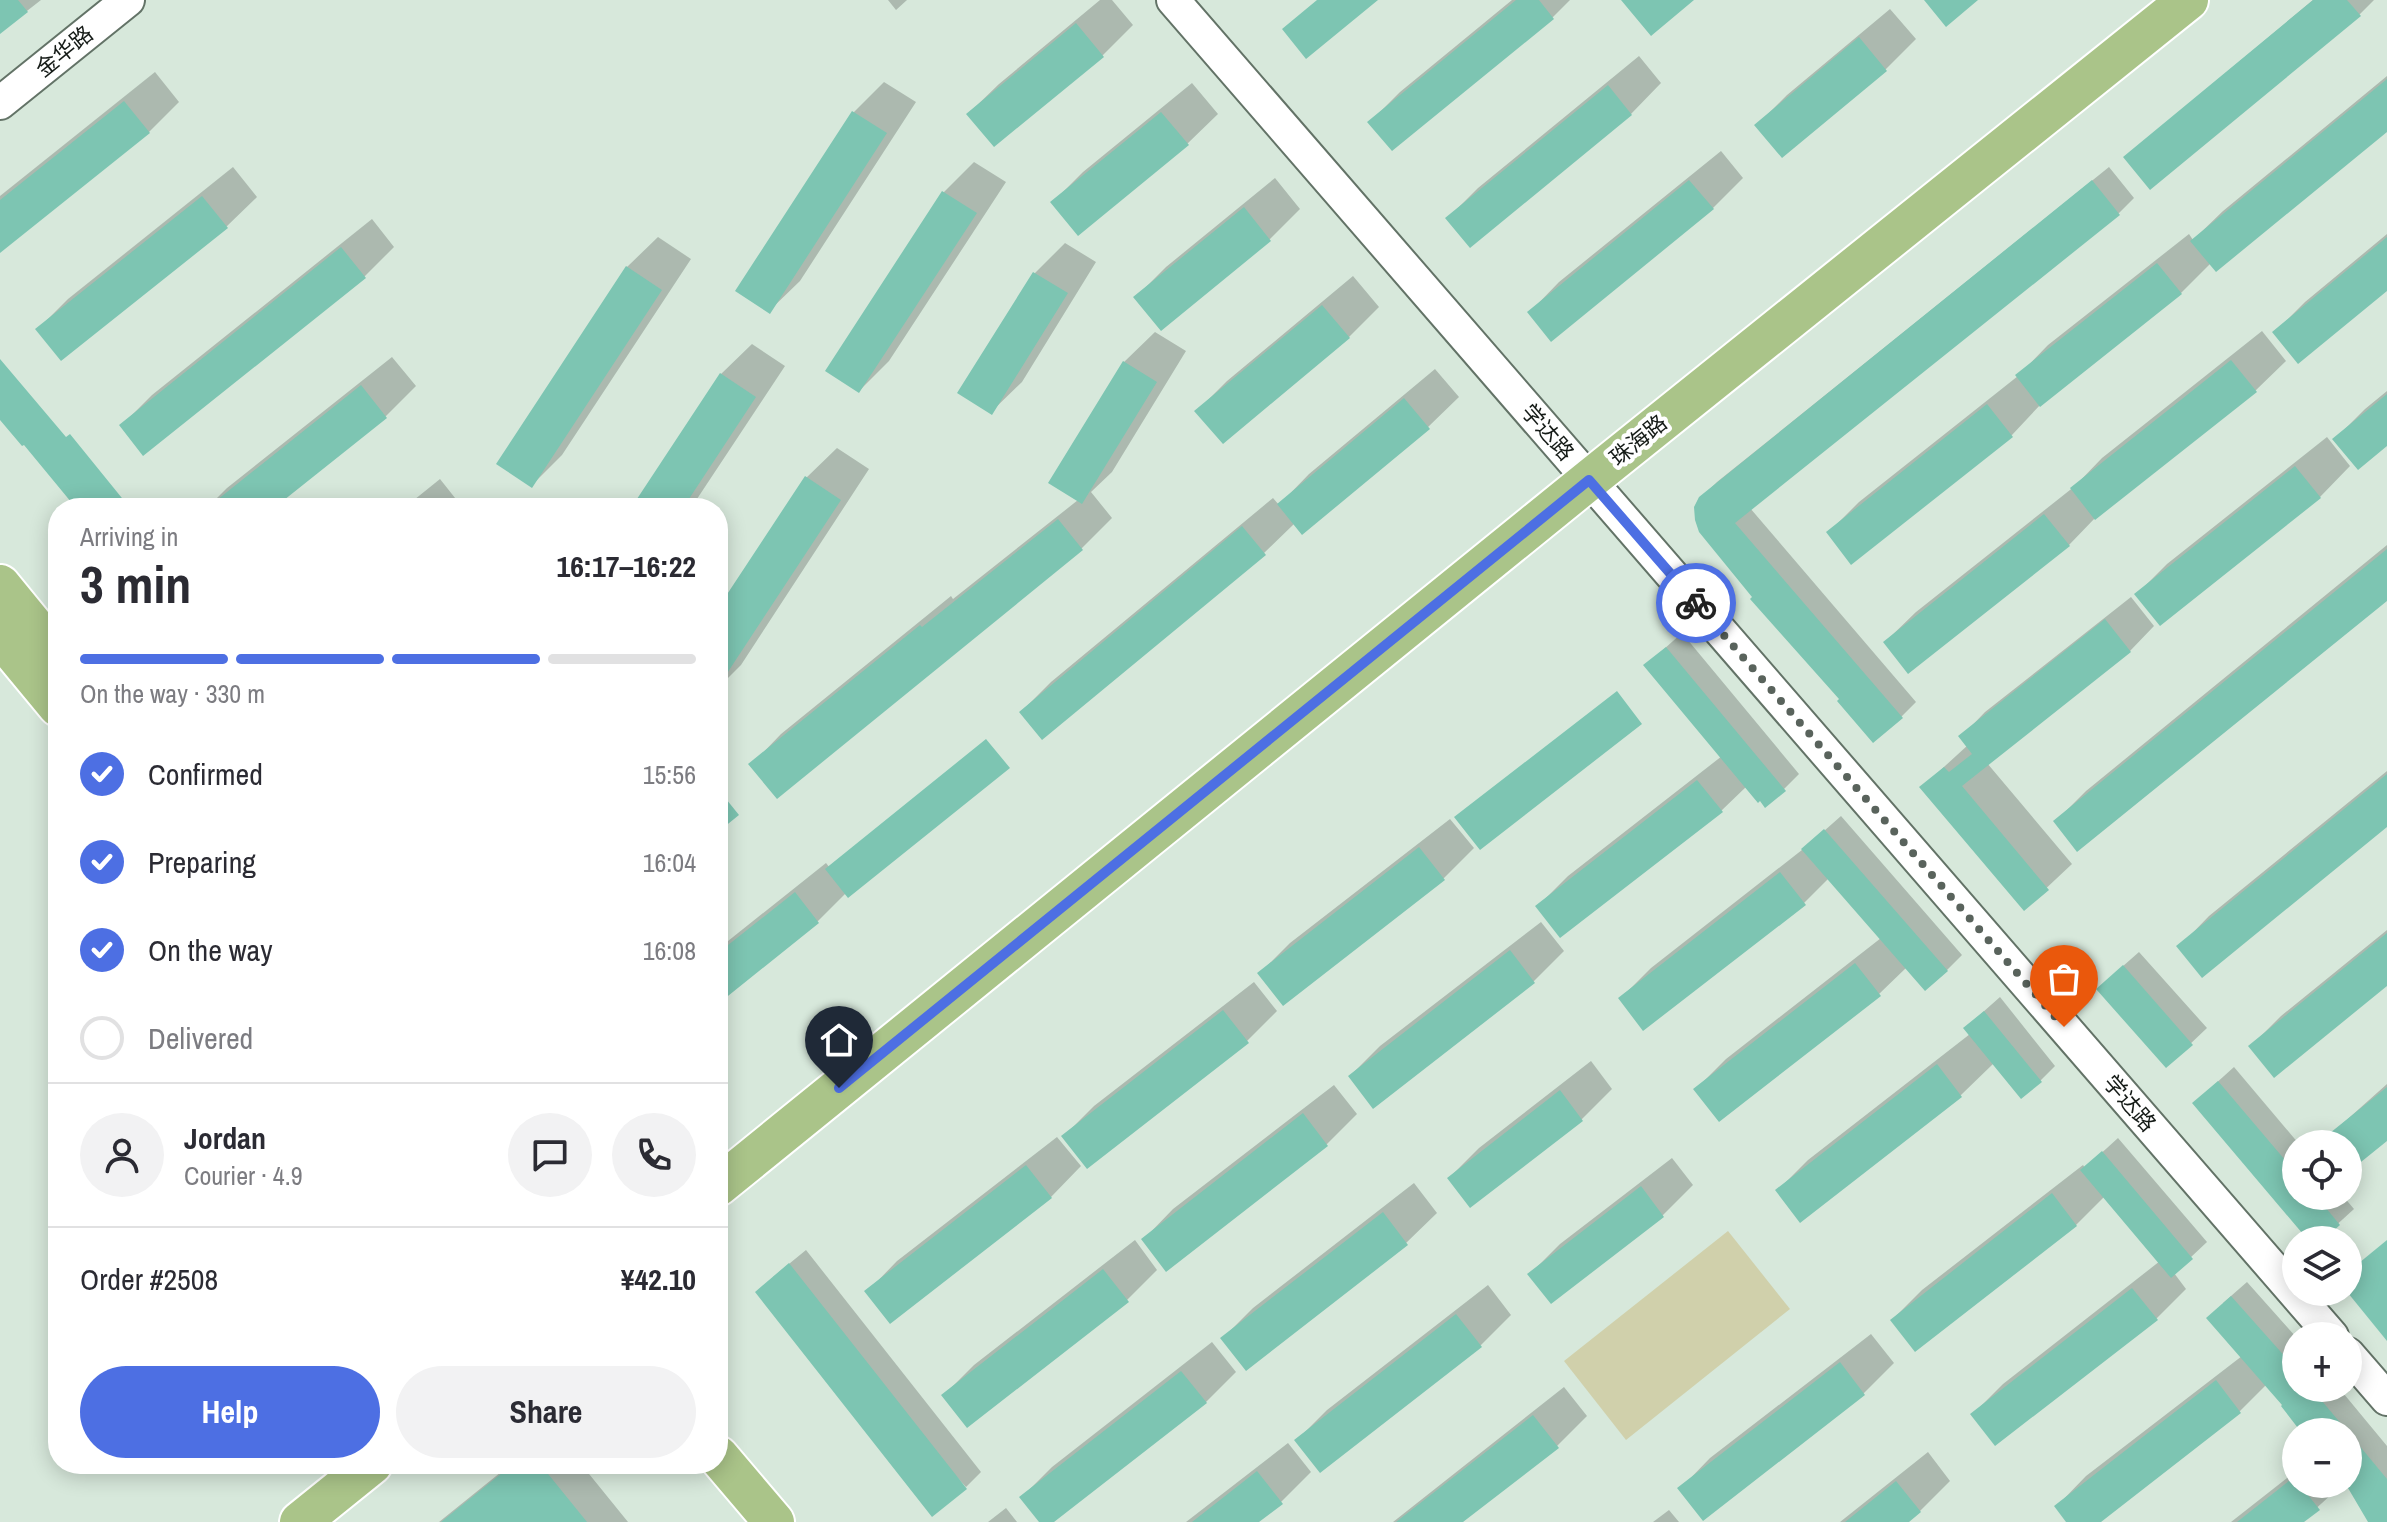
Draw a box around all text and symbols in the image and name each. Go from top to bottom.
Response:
street label: 金华路 [29,19,99,83]
street label: 学达路 [1515,397,1581,467]
street label: 珠海路 [1603,408,1673,472]
text: Arriving in [80,519,178,554]
text: 16:17–16:22 [557,546,696,586]
text: 3 min [80,549,191,619]
courier [1656,563,1736,643]
icon: bike [1674,581,1718,625]
text: On the way · 330 m [80,676,265,711]
icon: check [80,752,124,796]
text: Confirmed [148,754,263,794]
text: 15:56 [643,757,696,792]
icon: check [80,840,124,884]
text: Preparing [148,842,256,882]
text: 16:04 [643,845,696,880]
icon: check [80,928,124,972]
text: On the way [148,930,272,970]
text: 16:08 [643,933,696,968]
pin [2030,945,2098,1027]
icon: bag [2042,957,2086,1001]
pin [805,1006,873,1088]
text: Delivered [148,1018,253,1058]
icon: home [817,1018,861,1062]
street label: 学达路 [2097,1068,2163,1138]
button: person [80,1113,164,1197]
button: chat [508,1113,592,1197]
button: phone [612,1113,696,1197]
text: Jordan [184,1118,266,1158]
map controls [2282,1130,2362,1498]
button: locate [2282,1130,2362,1210]
text: Courier · 4.9 [184,1158,303,1193]
button: layers [2282,1226,2362,1306]
text: Order #2508 [80,1259,218,1299]
text: ¥42.10 [621,1259,696,1299]
button: + [2282,1322,2362,1402]
button: Help [80,1366,380,1458]
button: Share [396,1366,696,1458]
button: − [2282,1418,2362,1498]

